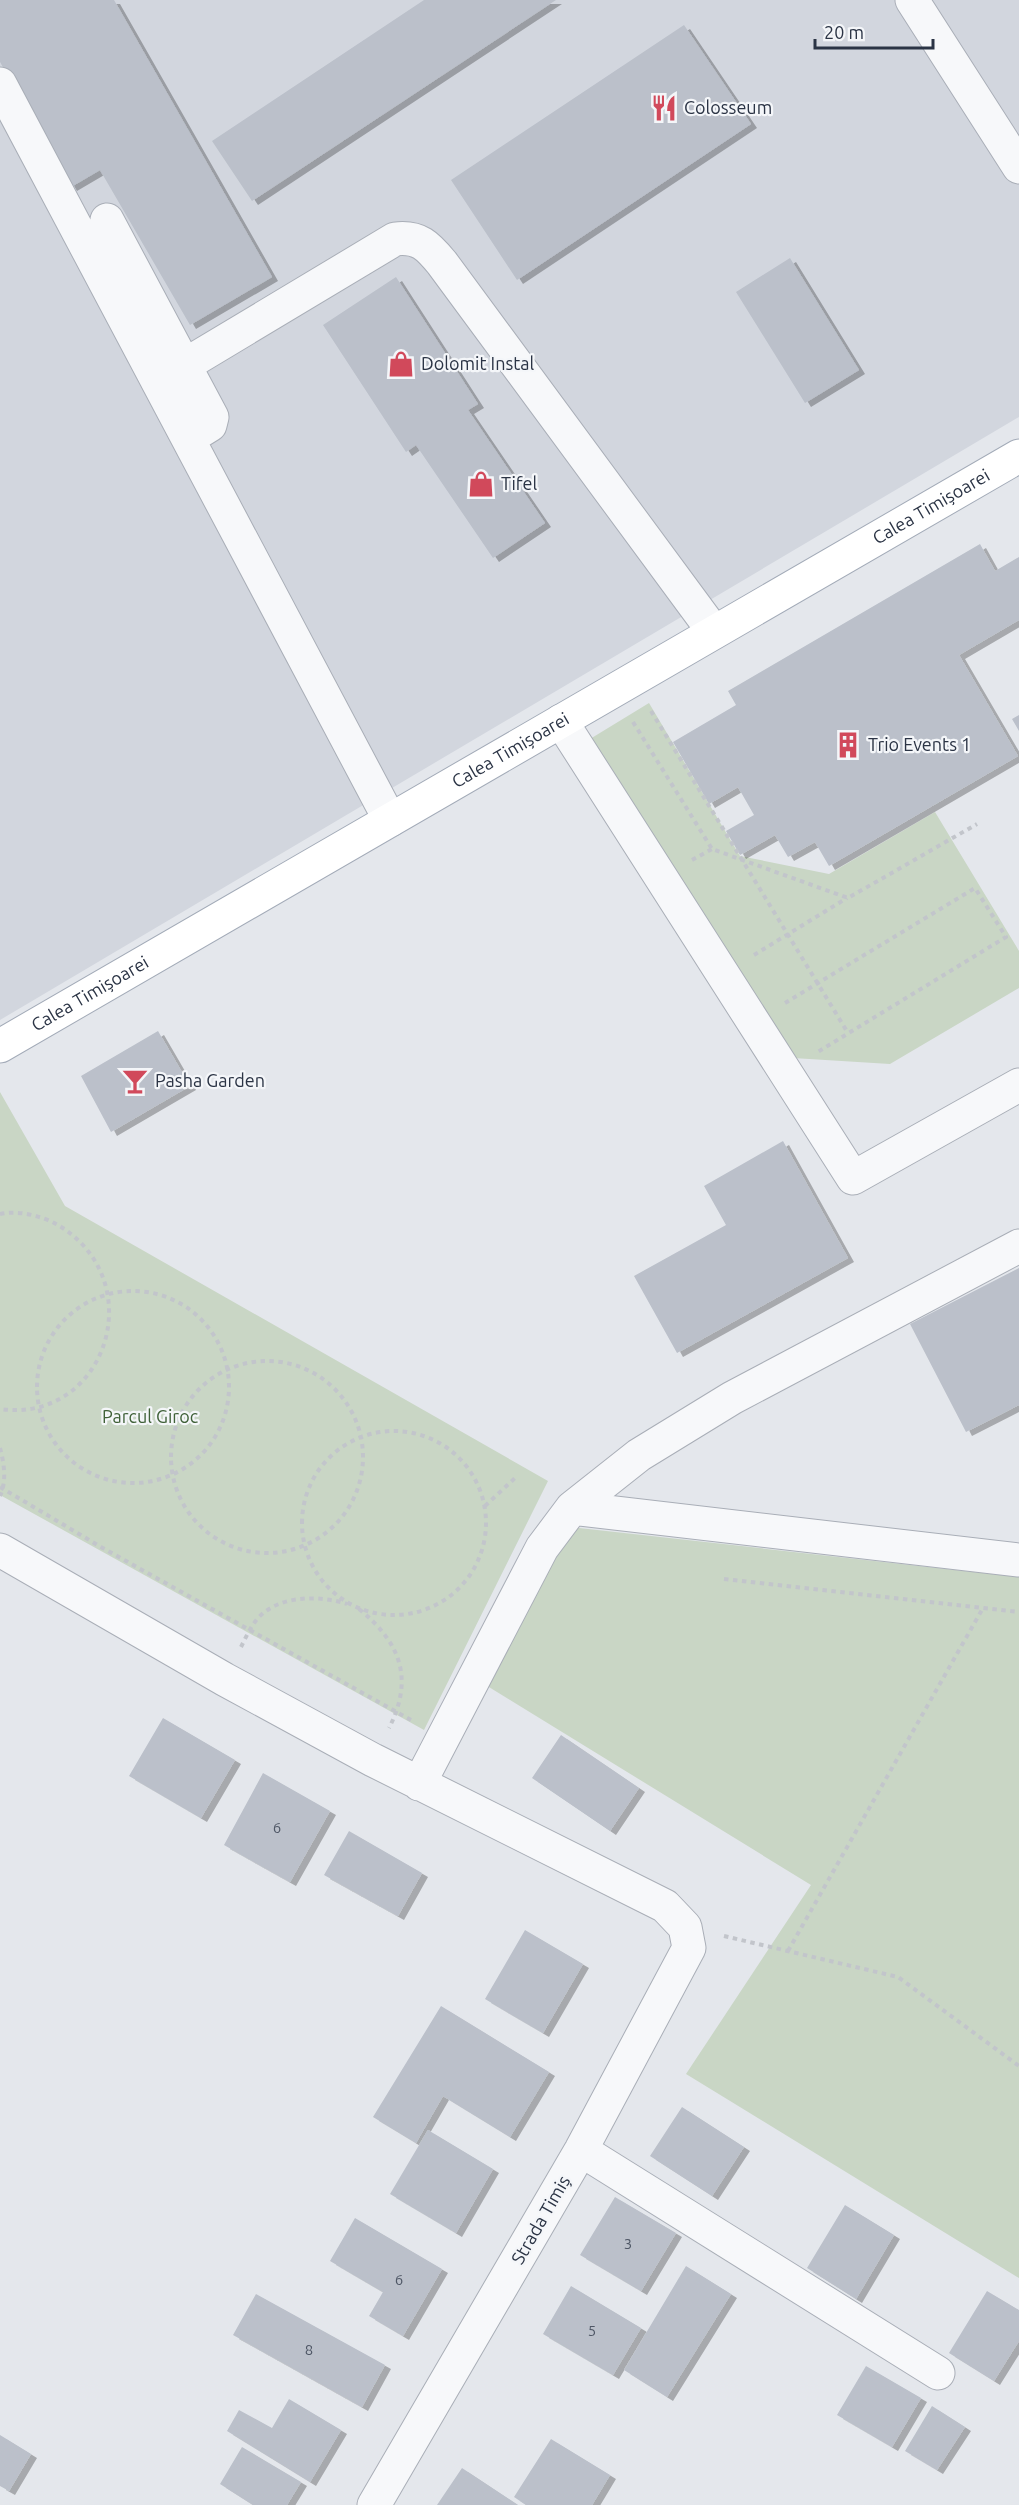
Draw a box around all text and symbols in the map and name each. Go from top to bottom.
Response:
scale bar [815,12,934,50]
text: 20 m [824,22,864,42]
restaurant icon: Colosseum [649,93,679,123]
place label: Colosseum [684,97,772,117]
shop icon: Dolomit Instal [386,349,416,379]
place label: Dolomit Instal [421,353,535,373]
street label: Calea Timișoarei [869,464,993,548]
shop icon: Tifel [466,469,496,499]
place label: Tifel [501,473,538,493]
street label: Calea Timișoarei [448,708,572,791]
building icon: Trio Events 1 [833,730,863,760]
place label: Trio Events 1 [868,734,971,754]
street label: Calea Timișoarei [27,951,152,1035]
bar icon: Pasha Garden [120,1066,150,1096]
place label: Pasha Garden [155,1070,265,1090]
park label: Parcul Giroc [102,1406,198,1426]
house number: 6 [273,1819,281,1836]
street label: Strada Timiș [507,2171,574,2267]
house number: 3 [624,2235,632,2252]
house number: 6 [395,2271,403,2288]
house number: 5 [588,2322,596,2339]
house number: 8 [305,2341,313,2358]

